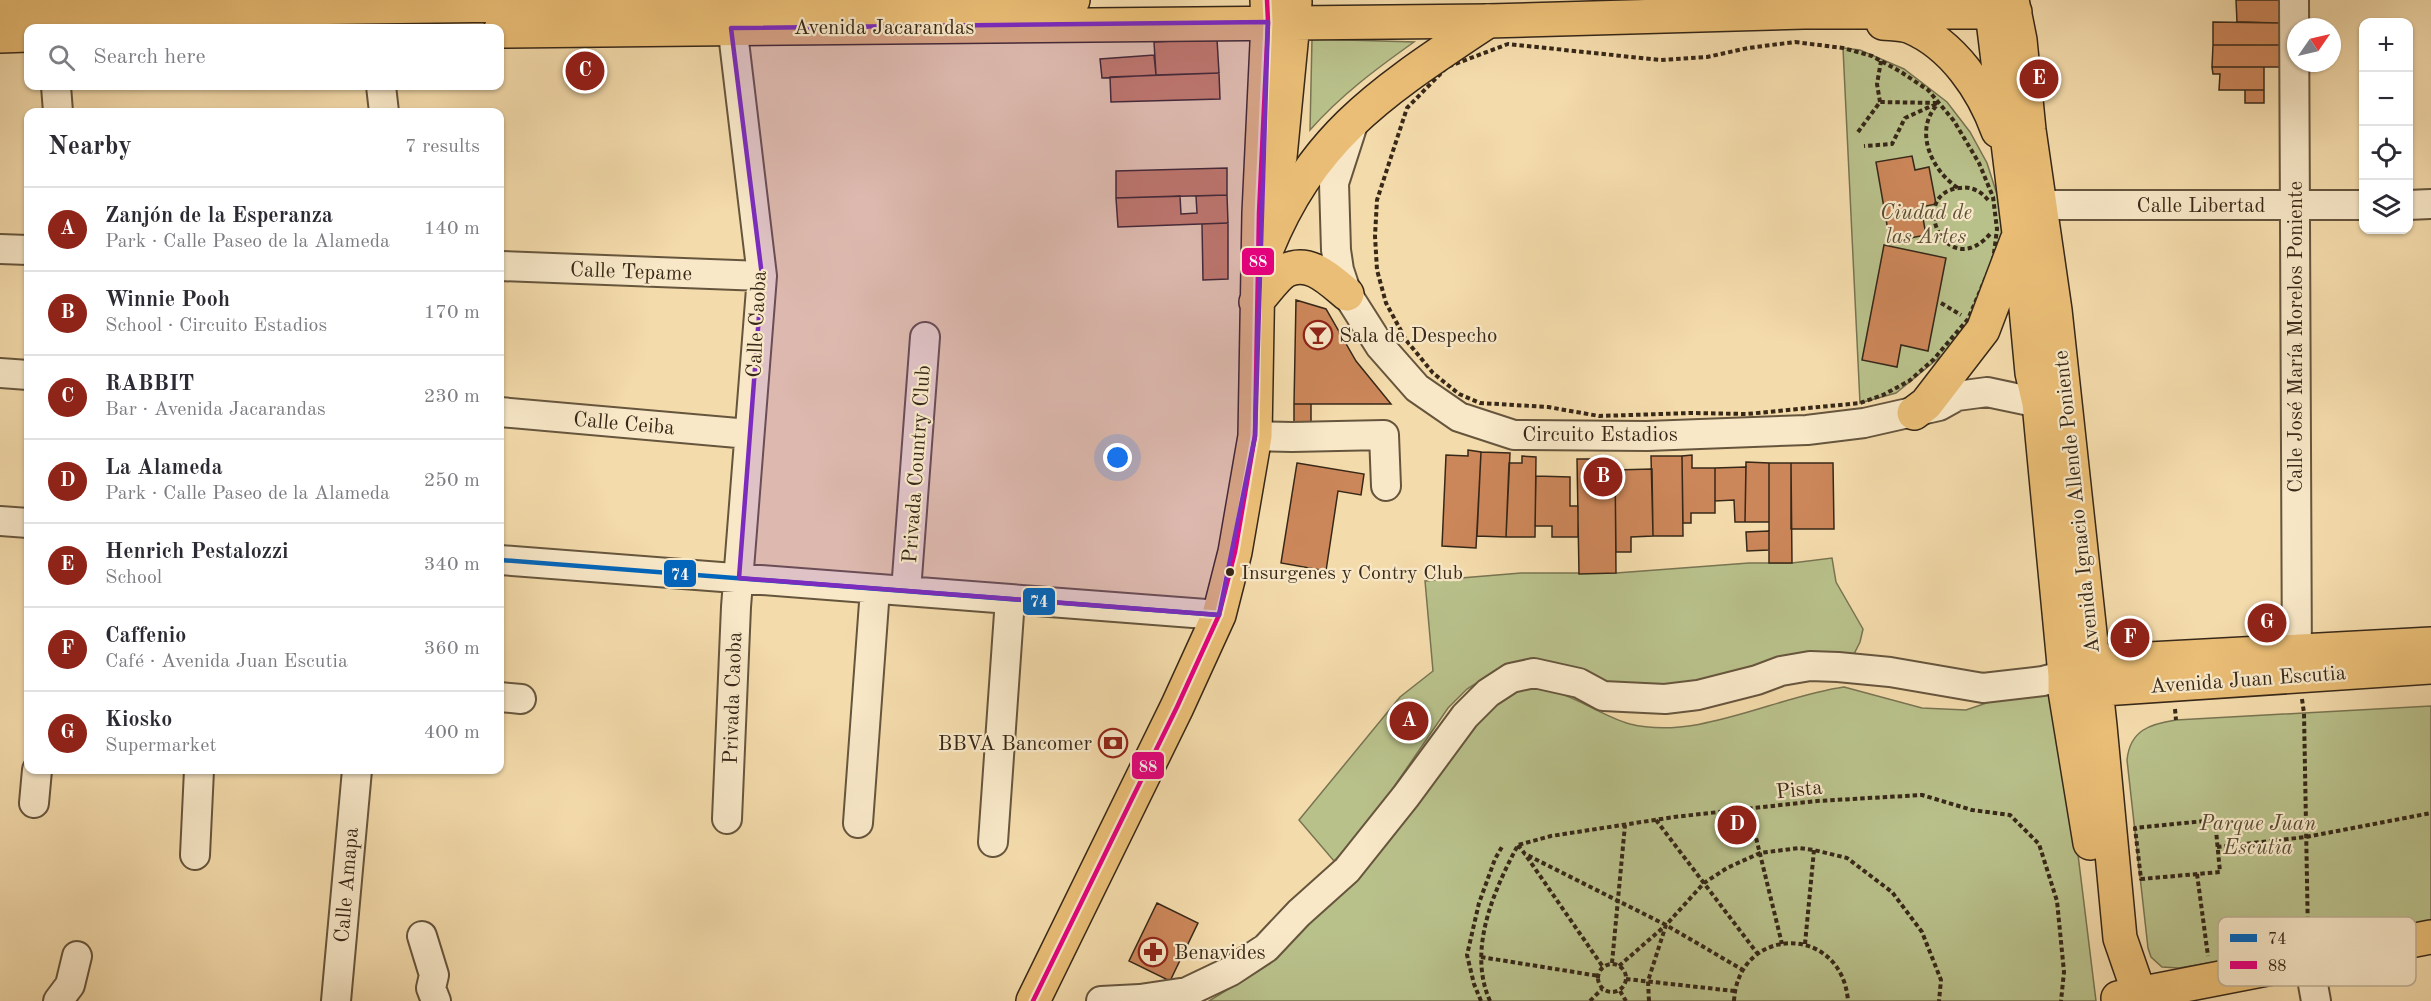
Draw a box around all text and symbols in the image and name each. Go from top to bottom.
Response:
street label: Avenida Jacarandas [794,18,974,39]
north arrow [2287,18,2341,72]
map controls [2359,18,2413,234]
button: + [2359,18,2413,72]
search box [24,24,504,90]
icon: search [45,41,78,74]
text: Search here [93,46,206,68]
pin: C [566,48,604,94]
pin: E [2020,56,2058,101]
button: − [2359,72,2413,126]
button: locate [2359,126,2413,180]
text: Nearby [48,134,132,160]
text: 7 results [405,137,480,157]
button: layers [2359,180,2413,234]
street label: Calle José María Morelos Poniente [2286,181,2307,493]
street label: Calle Libertad [2137,196,2265,217]
park label: Ciudad de las Artes [1880,203,1972,248]
text: Zanjón de la Esperanza [105,205,333,227]
text: A [60,219,75,239]
text: 140 m [424,219,480,239]
text: Park · Calle Paseo de la Alameda [105,232,390,252]
line badge: 88 [1241,247,1275,276]
text: 88 [1249,255,1267,271]
street label: Calle Tepame [570,260,692,285]
street label: Calle Caoba [744,270,771,378]
text: Winnie Pooh [105,289,230,311]
text: B [60,303,75,323]
text: 170 m [424,303,480,323]
text: School · Circuito Estadios [105,316,327,336]
bar icon: Sala de Despecho [1302,319,1334,351]
place label: Sala de Despecho [1339,326,1498,347]
street label: Avenida Ignacio Allende Poniente [2051,349,2104,654]
street label: Privada Country Club [900,364,935,564]
text: RABBIT [105,373,194,395]
text: C [61,387,74,407]
text: 230 m [424,387,480,407]
text: Bar · Avenida Jacarandas [105,400,326,420]
street label: Calle Ceiba [572,410,676,439]
street label: Circuito Estadios [1522,425,1678,446]
your location [1103,443,1132,472]
pin: B [1584,454,1622,500]
text: La Alameda [105,457,223,479]
text: D [60,471,75,491]
text: 250 m [424,471,480,491]
text: Park · Calle Paseo de la Alameda [105,484,390,504]
text: Henrich Pestalozzi [105,541,289,563]
text: E [61,555,74,575]
text: 340 m [424,555,480,575]
line badge: 74 [663,559,697,588]
place label: Insurgenes y Contry Club [1241,564,1463,584]
marker: Insurgenes y Contry Club [1224,566,1236,578]
text: School [105,568,162,588]
text: 74 [671,568,689,584]
line badge: 74 [1022,587,1056,616]
text: 74 [1030,595,1048,611]
pin: G [2248,600,2286,646]
pin: F [2110,616,2150,660]
text: Caffenio [105,625,186,647]
street label: Privada Caoba [721,631,746,765]
text: F [61,639,74,659]
text: 360 m [424,639,480,659]
text: Café · Avenida Juan Escutia [105,652,348,672]
street label: Avenida Juan Escutia [2149,663,2347,698]
pin: A [1390,698,1428,744]
text: Kiosko [105,709,172,731]
text: G [60,723,75,743]
text: 400 m [424,723,480,743]
bank icon: BBVA Bancomer [1097,727,1129,759]
place label: BBVA Bancomer [938,734,1092,755]
text: Supermarket [105,736,216,756]
line badge: 88 [1131,751,1165,780]
text: 88 [1139,760,1157,776]
street label: Pista [1775,778,1824,803]
pin: D [1718,802,1756,848]
park label: Parque Juan Escutia [2199,814,2316,859]
street label: Calle Amapa [332,827,363,944]
legend [2218,917,2416,986]
text: 74 [2268,932,2287,948]
pharmacy icon: Benavides [1137,936,1169,968]
place label: Benavides [1174,943,1266,964]
text: 88 [2268,959,2287,975]

